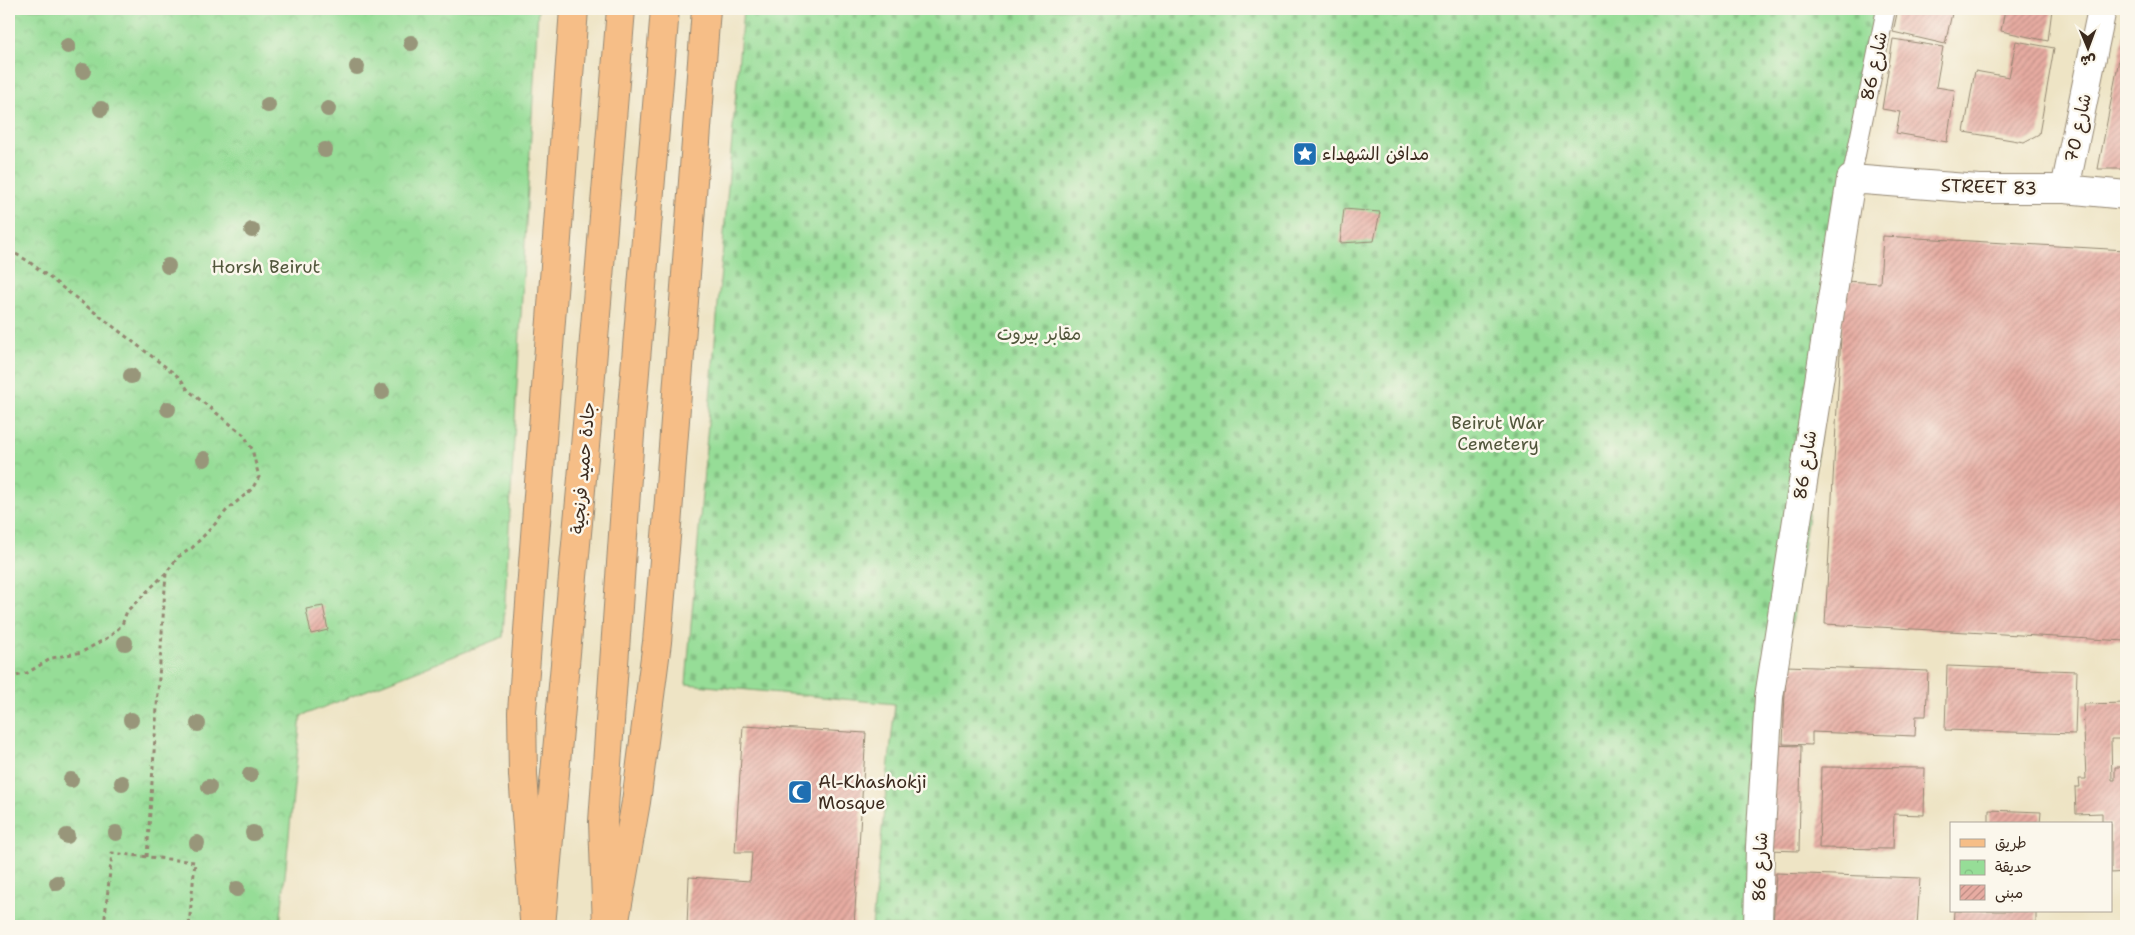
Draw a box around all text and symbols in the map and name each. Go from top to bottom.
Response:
north arrow [2062,22,2112,72]
street label: شارع 86 [1855,29,1893,103]
text: ش [2080,52,2096,70]
street label: شارع 70 [2059,91,2097,165]
place icon: مدافن الشهداء [1292,141,1318,167]
place label: مدافن الشهداء [1322,142,1429,166]
street label: STREET 83 [1940,173,2038,201]
park label: Horsh Beirut [212,255,321,279]
park label: مقابر بيروت [997,322,1081,346]
street label: جادة حميد فرنجية [565,401,601,535]
park label: Beirut War Cemetery [1451,411,1545,456]
street label: شارع 86 [1788,429,1822,501]
place label: Al-Khashokji Mosque [818,770,927,815]
mosque icon: Al-Khashokji Mosque [787,779,813,805]
legend [1950,822,2112,912]
street label: شارع 86 [1747,832,1773,902]
text: طريق [1995,833,2027,853]
text: حديقة [1995,857,2032,877]
text: مبنى [1995,883,2023,903]

